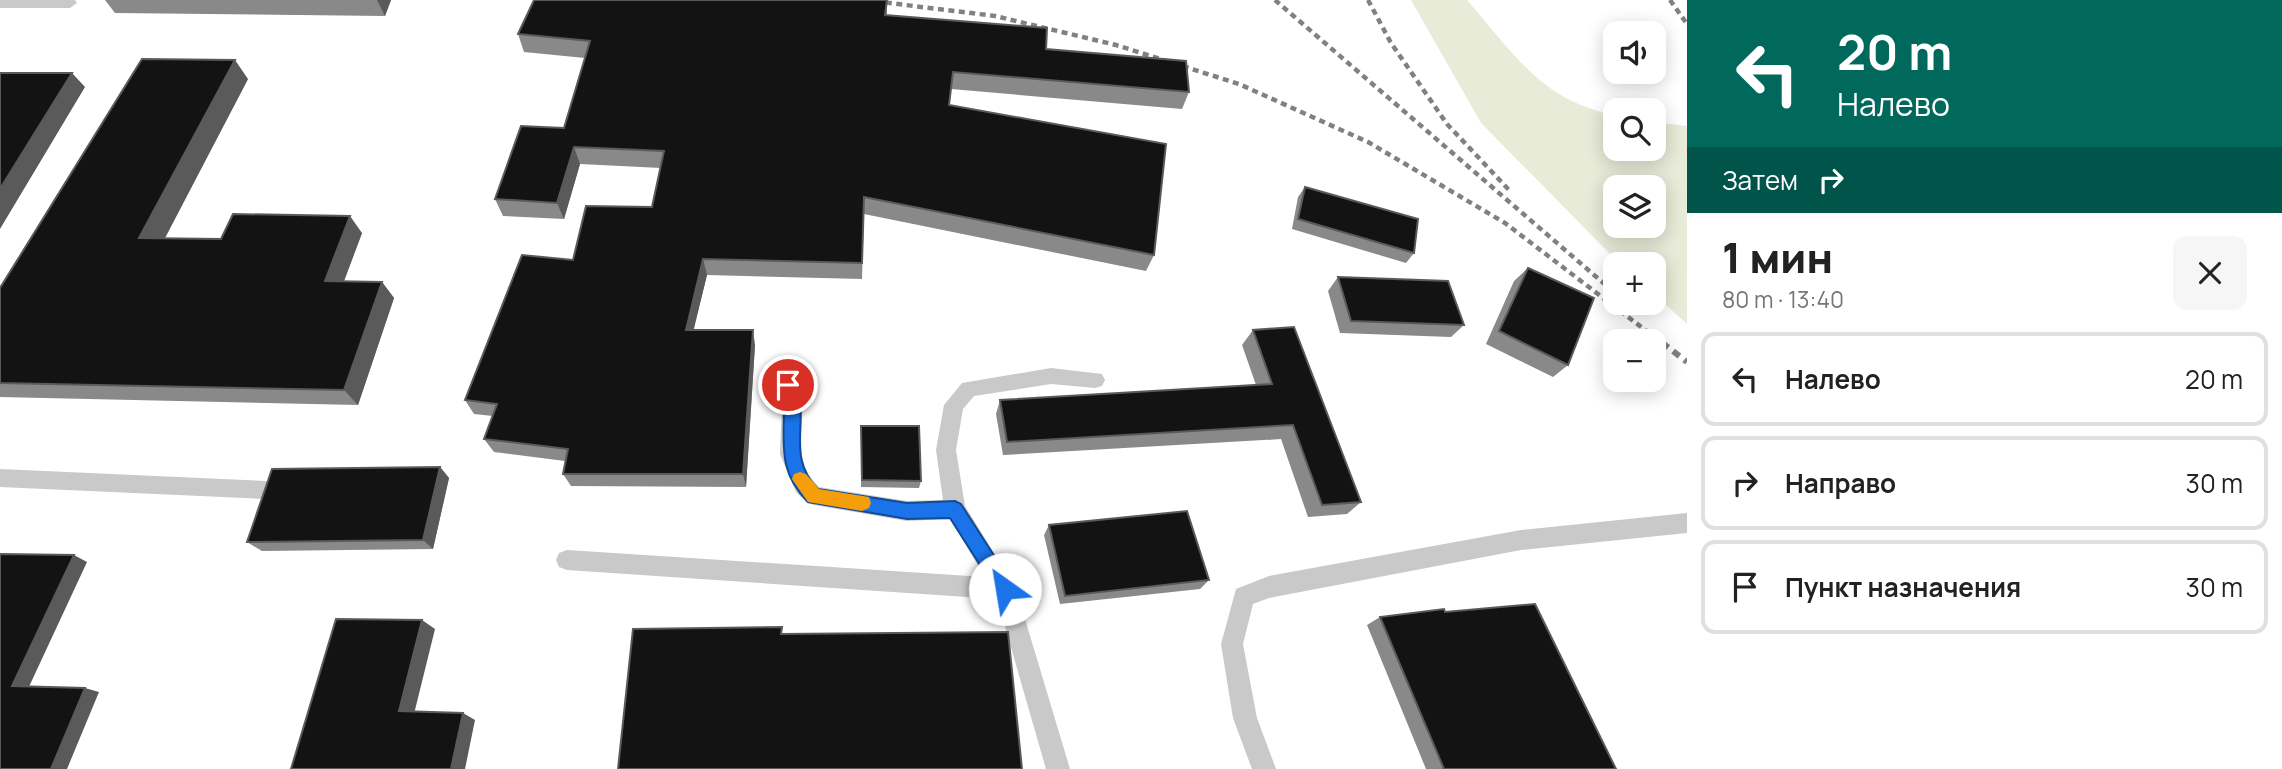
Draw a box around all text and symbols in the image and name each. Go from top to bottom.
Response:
text: 20 m [1837,18,1952,85]
map controls [1603,21,1666,392]
button: sound [1603,21,1666,84]
icon: left [1722,28,1813,119]
text: Налево [1837,82,1950,126]
button: search [1603,98,1666,161]
icon: right [1812,161,1850,199]
text: Затем [1722,162,1798,198]
button: layers [1603,175,1666,238]
text: 1 мин [1722,228,1833,286]
button: close [2173,236,2247,310]
button: + [1603,252,1666,315]
text: 80 m · 13:40 [1722,283,1844,315]
button: − [1603,329,1666,392]
pin [758,355,818,415]
icon: left [1726,360,1764,398]
text: Налево [1785,361,1881,397]
text: 20 m [2185,361,2243,397]
icon: arrive [769,366,807,404]
icon: right [1726,464,1764,502]
text: Направо [1785,465,1896,501]
text: 30 m [2186,465,2243,501]
position arrow [968,552,1042,626]
icon: arrive [1726,568,1764,606]
text: Пункт назначения [1785,569,2021,605]
text: 30 m [2186,569,2243,605]

